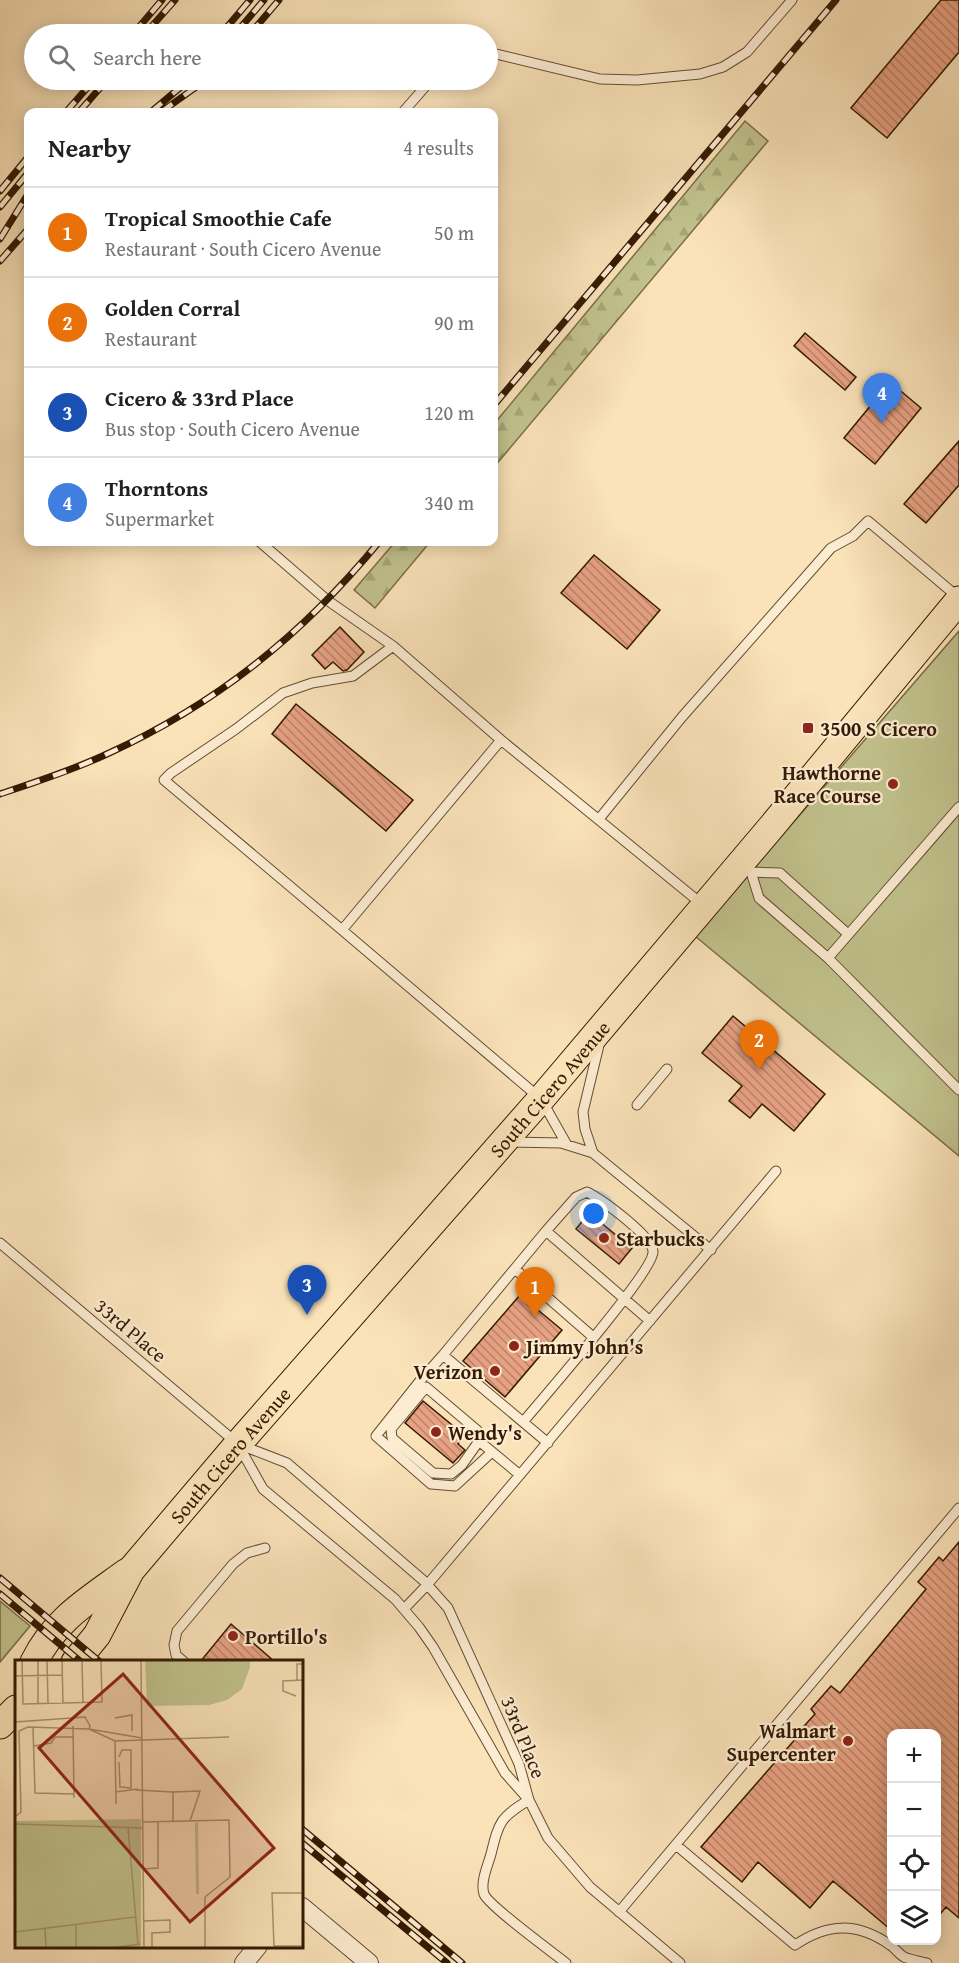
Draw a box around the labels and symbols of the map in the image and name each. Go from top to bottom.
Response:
pin: 4 [862,374,902,423]
place label: 3500 S Cicero [820,714,937,743]
marker: 3500 S Cicero [801,721,815,735]
place label: Hawthorne Race Course [774,758,881,810]
marker: Hawthorne Race Course [886,777,900,791]
street label: South Cicero Avenue [482,1014,616,1163]
pin: 2 [740,1020,778,1070]
your location [579,1199,608,1228]
place label: Starbucks [616,1224,705,1253]
marker: Starbucks [597,1231,611,1245]
pin: 3 [288,1266,326,1315]
pin: 1 [516,1268,554,1317]
street label: 33rd Place [89,1291,173,1369]
place label: Jimmy John's [523,1332,643,1361]
marker: Jimmy John's [507,1339,521,1353]
place label: Verizon [414,1357,483,1386]
marker: Verizon [488,1364,502,1378]
street label: South Cicero Avenue [162,1380,297,1529]
place label: Wendy's [448,1418,522,1447]
marker: Wendy's [429,1425,443,1439]
place label: Portillo's [245,1622,327,1651]
marker: Portillo's [226,1629,240,1643]
inset map [15,1660,303,1948]
street label: 33rd Place [494,1691,554,1783]
place label: Walmart Supercenter [726,1716,836,1768]
marker: Walmart Supercenter [841,1734,855,1748]

